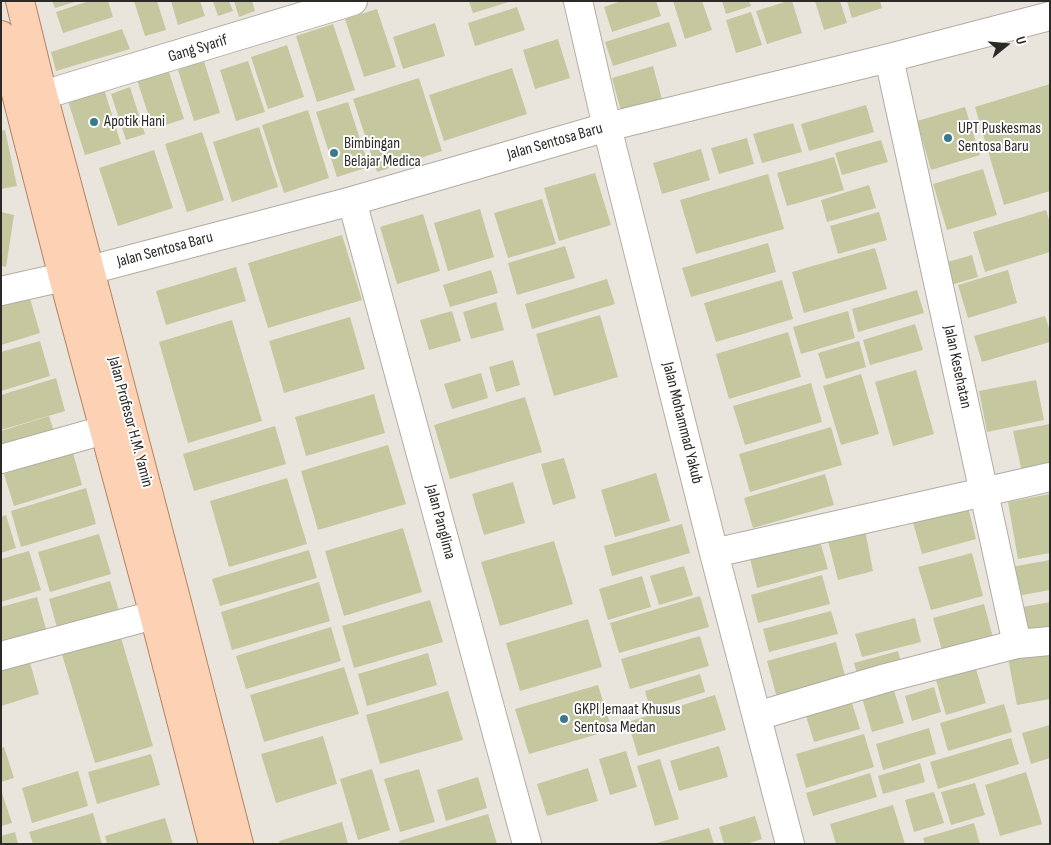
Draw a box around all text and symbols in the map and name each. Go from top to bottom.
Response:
north arrow [981,20,1031,70]
street label: Gang Syarif [166,31,230,67]
text: U [1012,34,1030,46]
place label: Apotik Hani [104,112,165,132]
marker: Apotik Hani [88,116,100,128]
street label: Jalan Sentosa Baru [505,119,605,165]
place label: UPT Puskesmas Sentosa Baru [958,119,1041,157]
marker: UPT Puskesmas Sentosa Baru [942,132,954,144]
place label: Bimbingan Belajar Medica [344,134,421,172]
marker: Bimbingan Belajar Medica [328,147,340,159]
street label: Jalan Sentosa Baru [115,228,215,272]
street label: Jalan Kesehatan [939,324,975,410]
street label: Jalan Profesor H.M. Yamin [103,355,157,489]
street label: Jalan Mohammad Yakub [658,360,706,486]
street label: Jalan Panglima [421,483,459,561]
place label: GKPI Jemaat Khusus Sentosa Medan [574,700,680,738]
marker: GKPI Jemaat Khusus Sentosa Medan [558,713,570,725]

